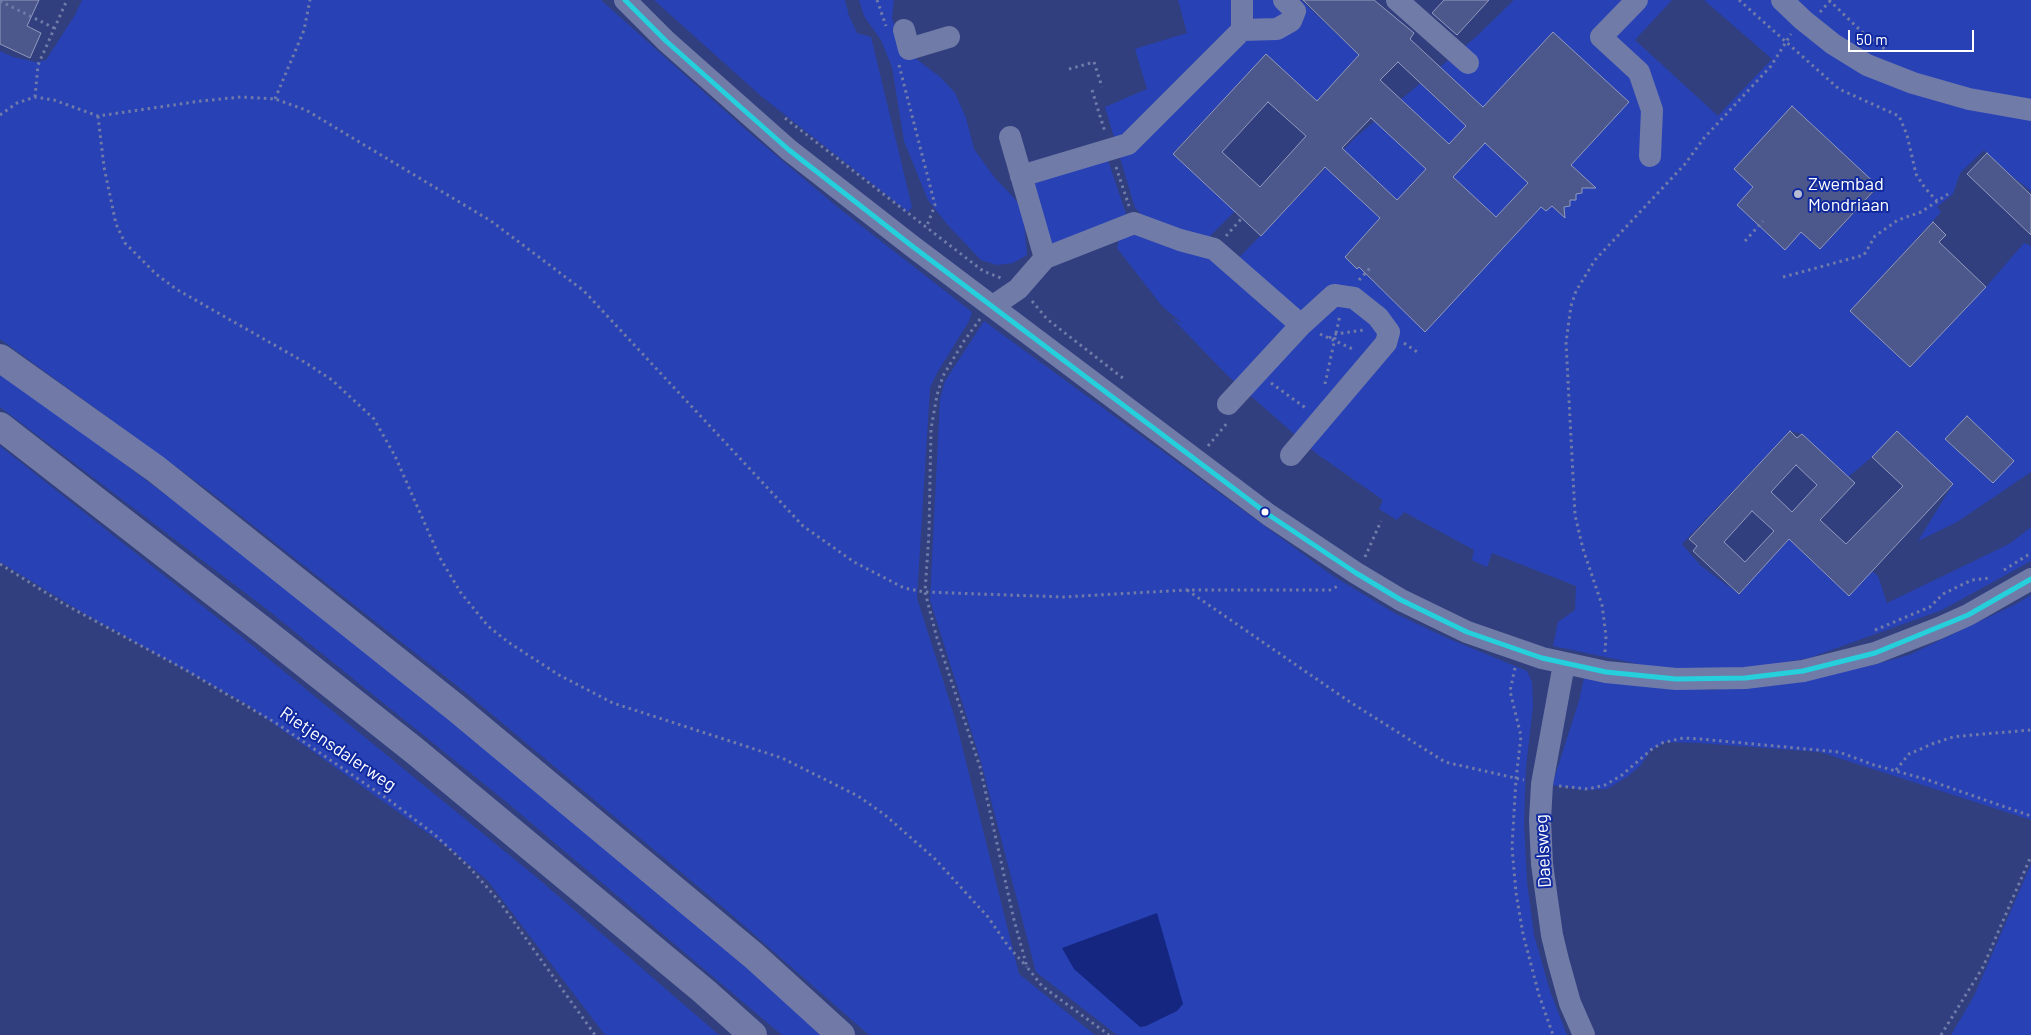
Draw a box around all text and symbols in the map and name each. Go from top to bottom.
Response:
scale bar [1851,20,1977,52]
text: 50 m [1856,30,1888,48]
place label: Zwembad Mondriaan [1808,173,1889,215]
marker: Zwembad Mondriaan [1792,188,1804,200]
unlabelled marker [1260,507,1270,517]
street label: Rietjensdalerweg [276,702,400,796]
street label: Daelsweg [1530,814,1556,888]

